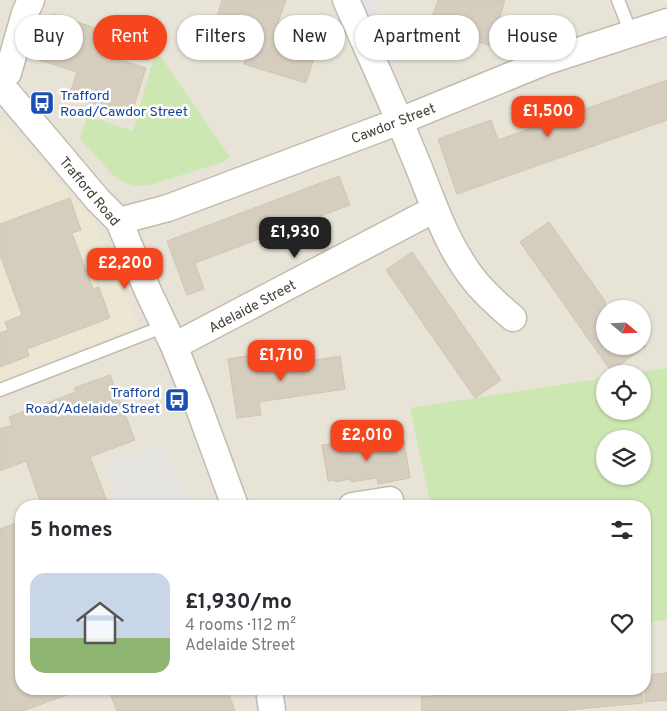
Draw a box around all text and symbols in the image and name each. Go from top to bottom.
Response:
chip: Buy [15,15,83,60]
chip: Rent [93,15,167,60]
chip: Filters [177,15,264,60]
chip: New [274,15,345,60]
chip: Apartment [355,15,479,60]
chip: House [489,15,576,60]
place label: Trafford Road/Cawdor Street [60,88,188,121]
bus stop icon: Trafford Road/Cawdor Street [29,90,55,116]
pin: £1,500 [507,96,589,138]
street label: Cawdor Street [349,101,438,148]
text: £1,500 [522,102,574,122]
street label: Trafford Road [55,154,123,230]
pin: £1,930 [254,216,336,259]
text: £1,930 [270,223,320,243]
pin: £2,200 [84,248,166,290]
text: £2,200 [98,254,152,274]
street label: Adelaide Street [206,277,299,338]
north arrow [596,300,651,355]
map controls [596,300,651,485]
pin: £1,710 [240,340,322,382]
text: £1,710 [259,346,303,366]
button: locate [596,365,651,420]
place label: Trafford Road/Adelaide Street [25,385,160,418]
bus stop icon: Trafford Road/Adelaide Street [164,387,190,413]
pin: £2,010 [326,420,408,462]
text: £2,010 [342,426,392,446]
button: layers [596,430,651,485]
icon: filters [608,516,636,544]
text: 5 homes [30,517,113,544]
text: £1,930/mo [185,589,292,616]
icon: home [70,593,130,653]
icon: heart [608,609,636,637]
text: 4 rooms · 112 m² [185,616,296,636]
text: Adelaide Street [185,636,295,656]

